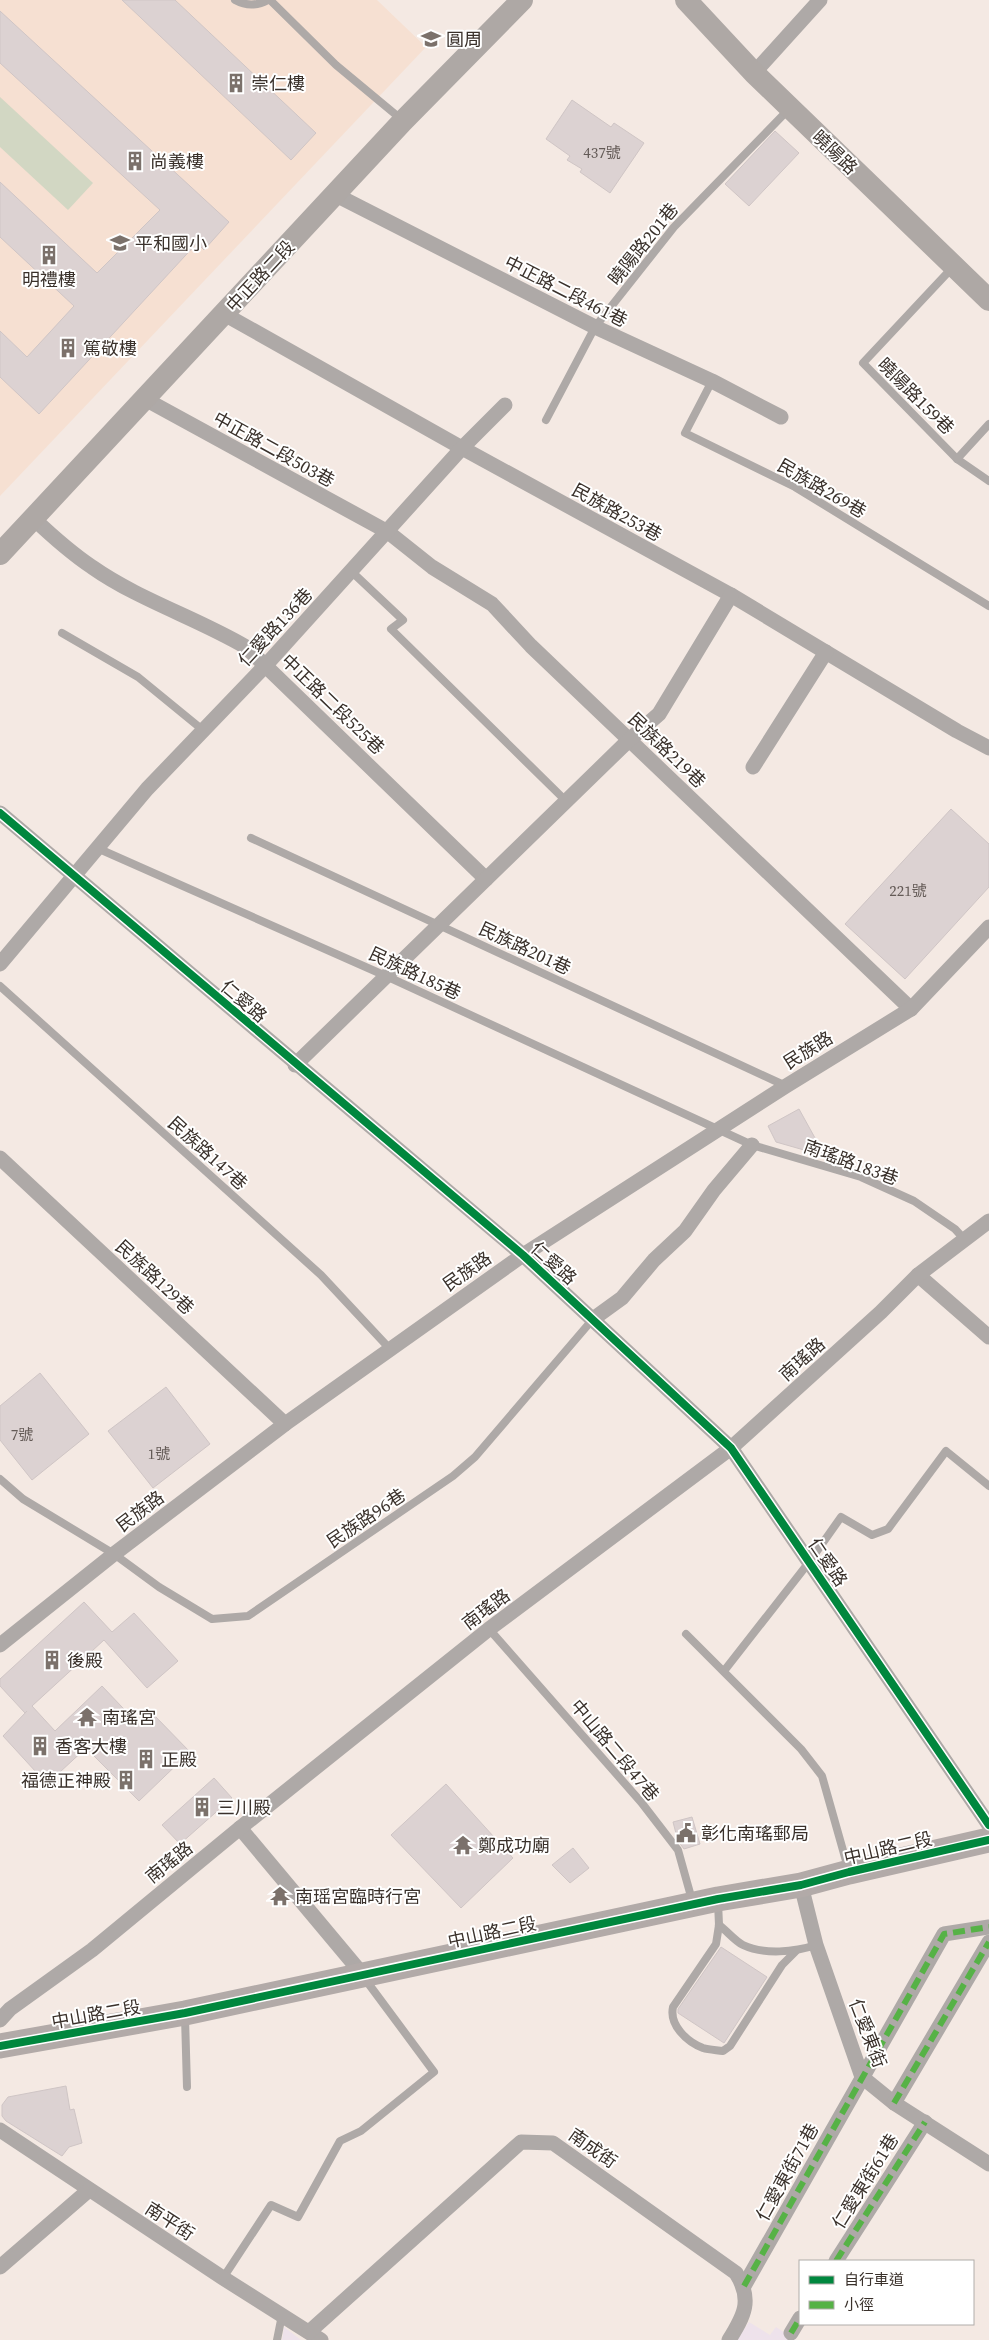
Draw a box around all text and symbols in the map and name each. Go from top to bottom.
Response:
place label: 圓周 [446,27,482,52]
school or university icon: 圓周 [420,28,442,50]
place label: 崇仁樓 [251,71,305,96]
building icon: 崇仁樓 [225,72,247,94]
street label: 曉陽路 [807,124,863,180]
house number: 437號 [583,142,621,163]
place label: 尚義樓 [150,149,204,174]
building icon: 尚義樓 [124,150,146,172]
street label: 曉陽路201巷 [602,198,684,290]
place label: 平和國小 [135,231,207,256]
school or university icon: 平和國小 [109,232,131,254]
street label: 中正路二段 [220,235,300,317]
building icon: 明禮樓 [38,244,60,266]
street label: 中正路二段461巷 [500,249,632,333]
place label: 明禮樓 [22,267,76,292]
place label: 篤敬樓 [83,336,137,361]
building icon: 篤敬樓 [57,337,79,359]
street label: 曉陽路159巷 [872,352,960,440]
street label: 中正路二段503巷 [209,405,339,493]
street label: 民族路269巷 [773,452,871,524]
street label: 民族路253巷 [568,477,666,547]
street label: 仁愛路136巷 [232,582,318,672]
street label: 中正路二段525巷 [276,648,390,760]
street label: 民族路219巷 [623,707,711,793]
house number: 221號 [889,880,927,901]
street label: 民族路201巷 [475,916,575,980]
street label: 民族路185巷 [365,941,465,1005]
street label: 仁愛路 [215,974,273,1028]
street label: 民族路 [778,1025,838,1075]
street label: 民族路147巷 [163,1111,253,1195]
street label: 南瑤路183巷 [800,1133,902,1191]
street label: 民族路129巷 [110,1234,200,1320]
street label: 仁愛路 [526,1236,582,1290]
street label: 民族路 [438,1245,496,1297]
street label: 南瑤路 [774,1332,830,1386]
house number: 7號 [11,1424,33,1445]
house number: 1號 [148,1443,170,1464]
street label: 民族路96巷 [322,1482,410,1554]
street label: 民族路 [111,1485,169,1537]
street label: 仁愛路 [803,1533,853,1591]
street label: 南瑤路 [457,1583,515,1635]
place label: 後殿 [67,1648,103,1673]
building icon: 後殿 [41,1649,63,1671]
street label: 中山路二段47巷 [565,1694,665,1806]
place label: 南瑤宮 [102,1705,156,1730]
temple icon: 南瑤宮 [76,1706,98,1728]
place label: 香客大樓 [55,1734,127,1759]
building icon: 香客大樓 [29,1735,51,1757]
place label: 正殿 [161,1747,197,1772]
building icon: 正殿 [135,1748,157,1770]
place label: 福德正神殿 [21,1768,111,1793]
building icon: 福德正神殿 [115,1769,137,1791]
place label: 三川殿 [217,1795,271,1820]
building icon: 三川殿 [191,1796,213,1818]
place label: 彰化南瑤郵局 [701,1821,809,1846]
public building icon: 彰化南瑤郵局 [675,1822,697,1844]
street label: 中山路二段 [841,1826,935,1870]
place label: 鄭成功廟 [478,1833,550,1858]
temple icon: 鄭成功廟 [452,1834,474,1856]
street label: 南瑤路 [140,1835,198,1889]
place label: 南瑶宮臨時行宮 [295,1884,421,1909]
temple icon: 南瑶宮臨時行宮 [269,1885,291,1907]
street label: 中山路二段 [445,1910,539,1954]
street label: 中山路二段 [50,1994,142,2034]
street label: 仁愛東街 [843,1995,893,2071]
street label: 仁愛東街71巷 [750,2119,824,2225]
street label: 南成街 [564,2122,622,2174]
street label: 仁愛東街61巷 [826,2129,904,2233]
street label: 南平街 [141,2196,199,2246]
legend [799,2260,974,2325]
text: 自行車道 [844,2269,904,2290]
text: 小徑 [844,2294,874,2315]

